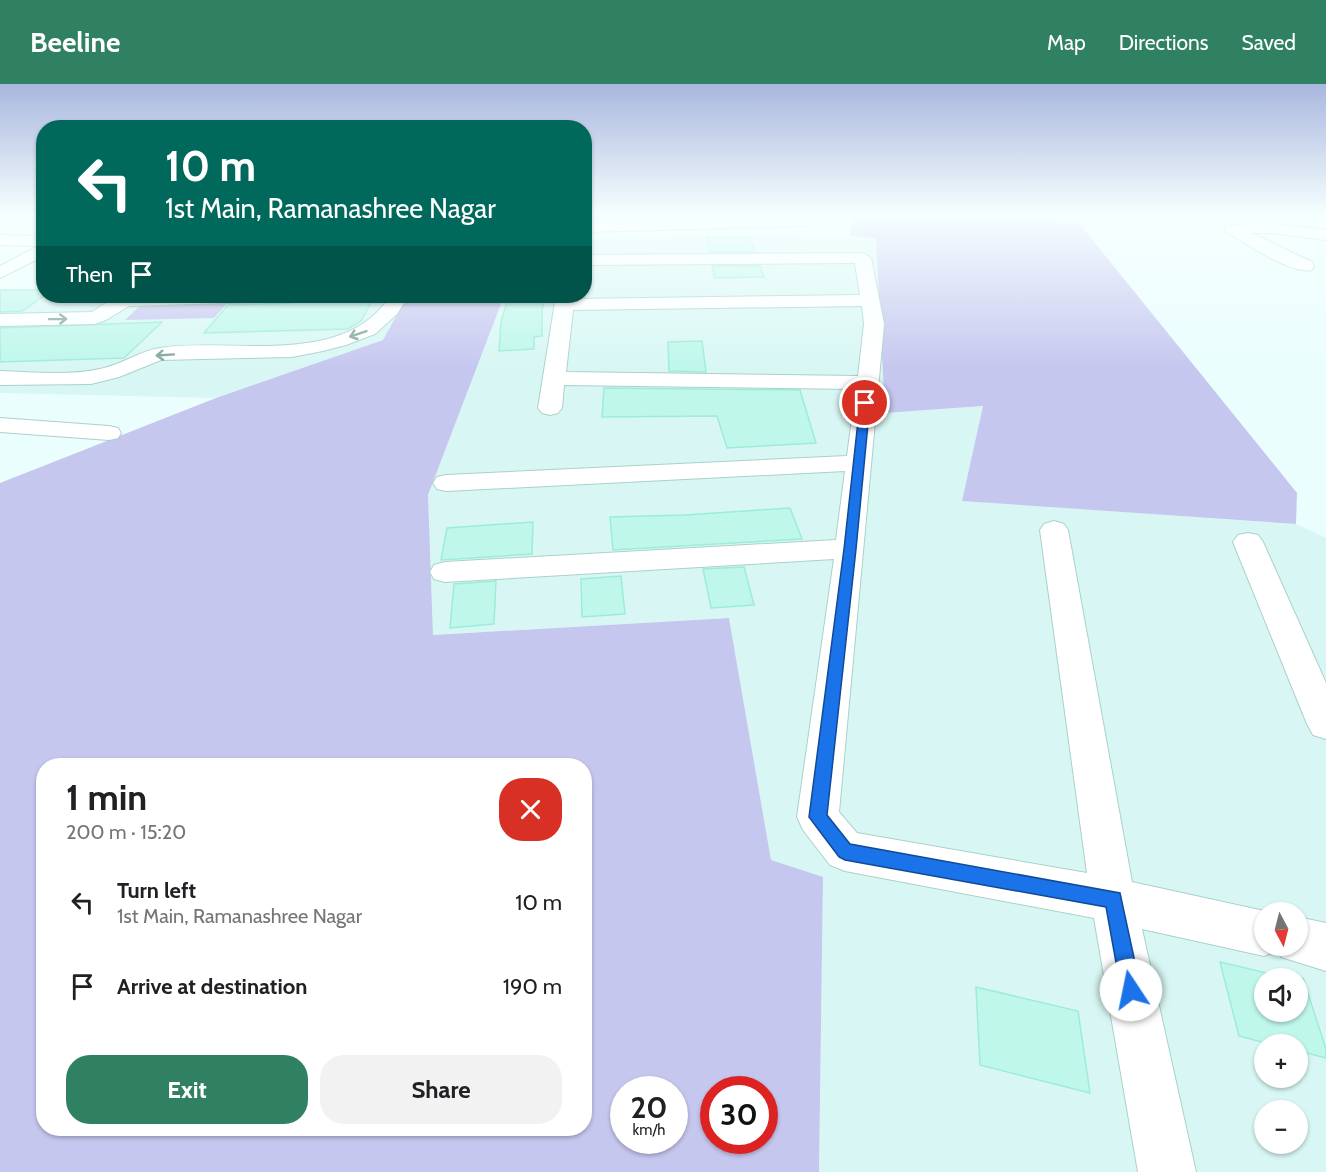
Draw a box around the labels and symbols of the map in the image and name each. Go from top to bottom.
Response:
one-way arrow [48,314,68,325]
one-way arrow [349,330,368,341]
one-way arrow [156,349,175,360]
pin [839,377,890,428]
north arrow [1254,902,1308,956]
position arrow [1099,958,1163,1022]
speed limit sign: 30 [700,1076,778,1154]

